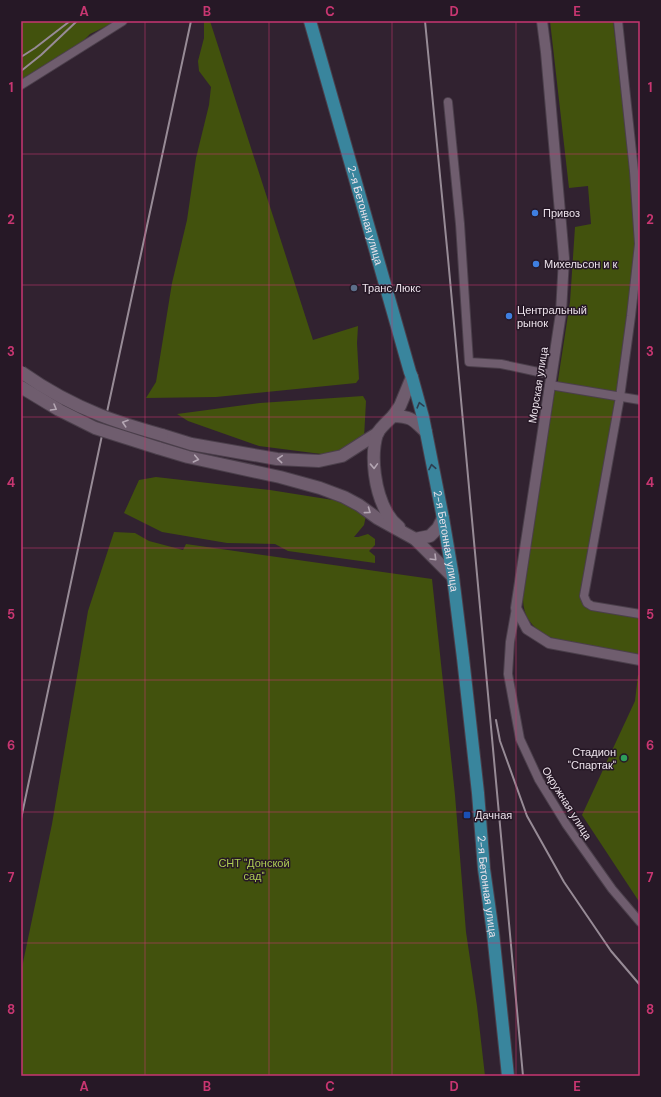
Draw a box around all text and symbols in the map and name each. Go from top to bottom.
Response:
text: A [79,3,89,20]
text: B [203,3,211,20]
text: C [325,3,335,20]
text: D [449,3,459,20]
text: E [573,3,581,20]
text: 1 [9,79,13,96]
text: 1 [648,79,652,96]
street label: 2-я Бетонная улица [345,164,386,267]
place label: Привоз [543,206,580,220]
marker: Привоз [530,208,540,218]
text: 2 [7,211,15,228]
text: 2 [646,211,654,228]
place label: Михельсон и к [544,257,617,271]
marker: Михельсон и к [531,259,541,269]
place label: Транс Люкс [362,281,421,295]
marker: Транс Люкс [349,283,359,293]
place label: Центральный рынок [517,303,587,330]
marker: Центральный рынок [504,311,514,321]
text: 3 [7,343,15,360]
text: 3 [646,343,654,360]
street label: Морская улица [525,345,551,424]
one-way arrow [416,402,424,408]
one-way arrow [50,403,57,410]
one-way arrow [121,420,128,428]
one-way arrow [192,454,199,462]
one-way arrow [277,455,283,464]
one-way arrow [370,463,379,469]
one-way arrow [428,463,437,470]
text: 4 [7,474,15,491]
text: 4 [646,474,654,491]
street label: 2-я Бетонная улица [431,489,462,593]
one-way arrow [363,506,370,513]
one-way arrow [429,553,437,561]
text: 5 [7,606,15,623]
text: 5 [646,606,654,623]
text: 6 [7,737,15,754]
text: 6 [646,737,654,754]
place label: Стадион "Спартак" [568,745,616,772]
marker: Стадион "Спартак" [619,753,629,763]
street label: Окружная улица [539,764,596,843]
place label: Дачная [475,808,512,822]
marker: Дачная [462,810,472,820]
street label: 2-я Бетонная улица [474,835,501,939]
park label: СНТ "Донской сад" [218,856,290,883]
text: 7 [8,869,15,886]
text: 7 [647,869,654,886]
text: 8 [7,1001,15,1018]
text: 8 [646,1001,654,1018]
text: A [79,1078,89,1095]
text: B [203,1078,211,1095]
text: C [325,1078,335,1095]
text: D [449,1078,459,1095]
text: E [573,1078,581,1095]

